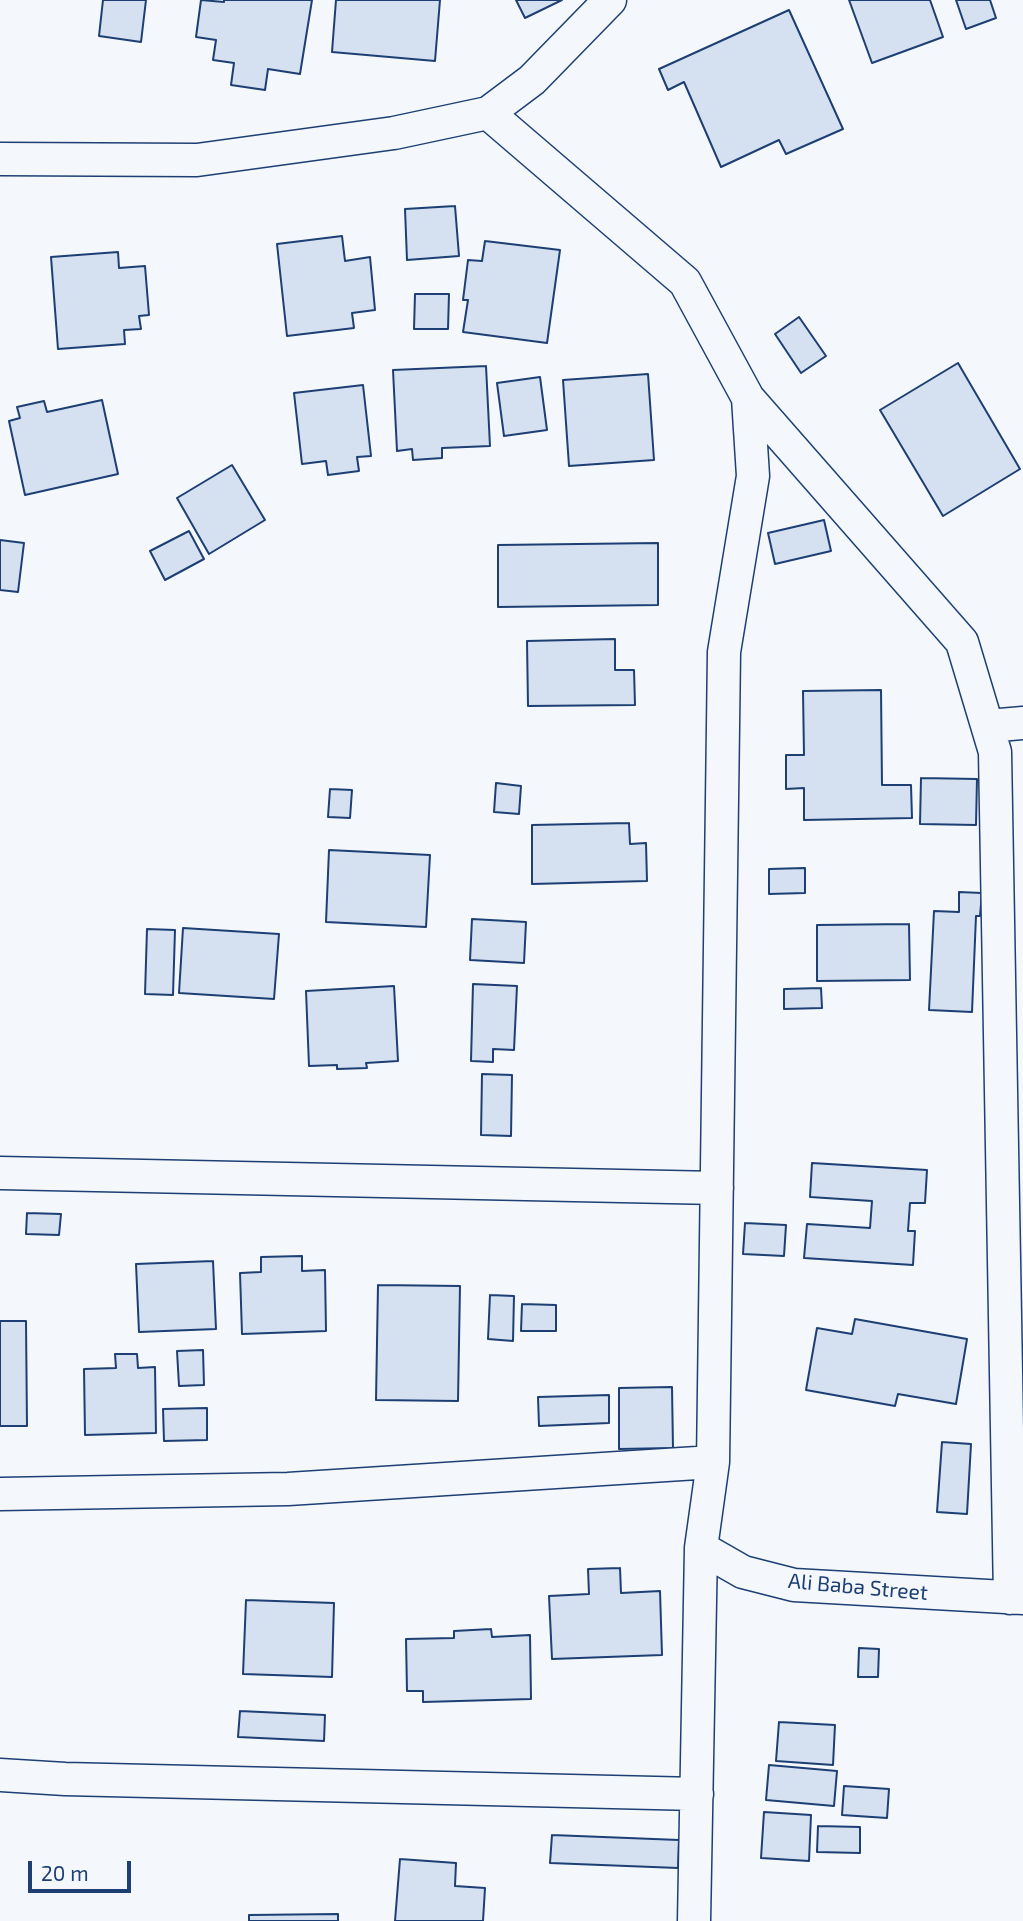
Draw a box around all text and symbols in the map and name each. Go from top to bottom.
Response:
street label: Ali Baba Street [787,1568,929,1606]
scale bar [32,1848,135,1892]
text: 20 m [41,1860,89,1885]

